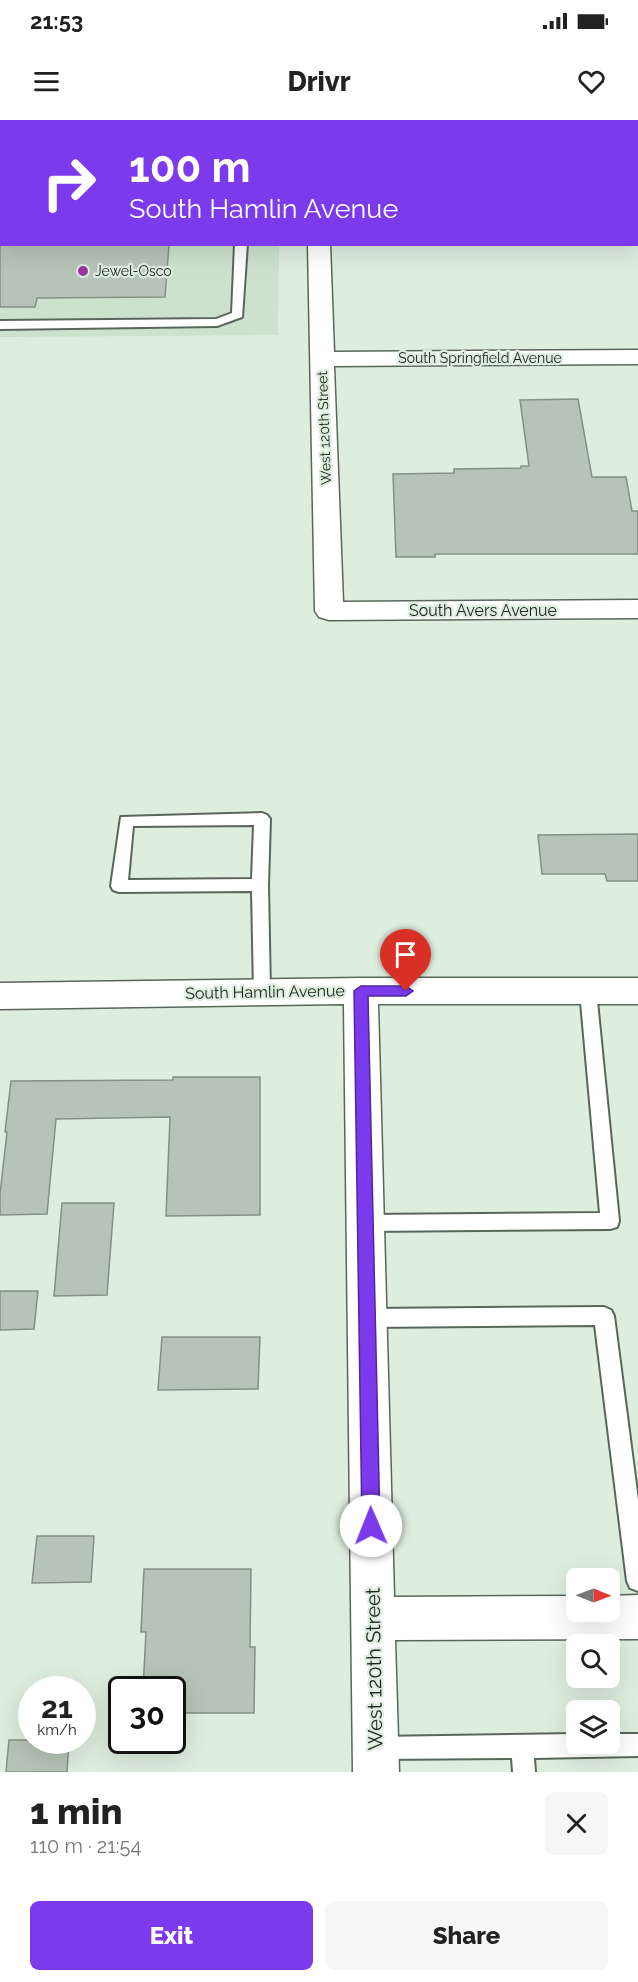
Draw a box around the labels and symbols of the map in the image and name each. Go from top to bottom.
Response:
place label: Jewel-Osco [95,263,172,279]
marker: Jewel-Osco [76,264,90,278]
street label: South Springfield Avenue [398,350,562,366]
street label: West 120th Street [314,370,334,485]
street label: South Avers Avenue [409,601,557,620]
pin [380,929,431,991]
street label: South Hamlin Avenue [185,981,345,1003]
position arrow [339,1494,403,1558]
north arrow [566,1568,620,1622]
street label: West 120th Street [361,1587,387,1751]
speed limit sign: 30 [108,1676,186,1754]

